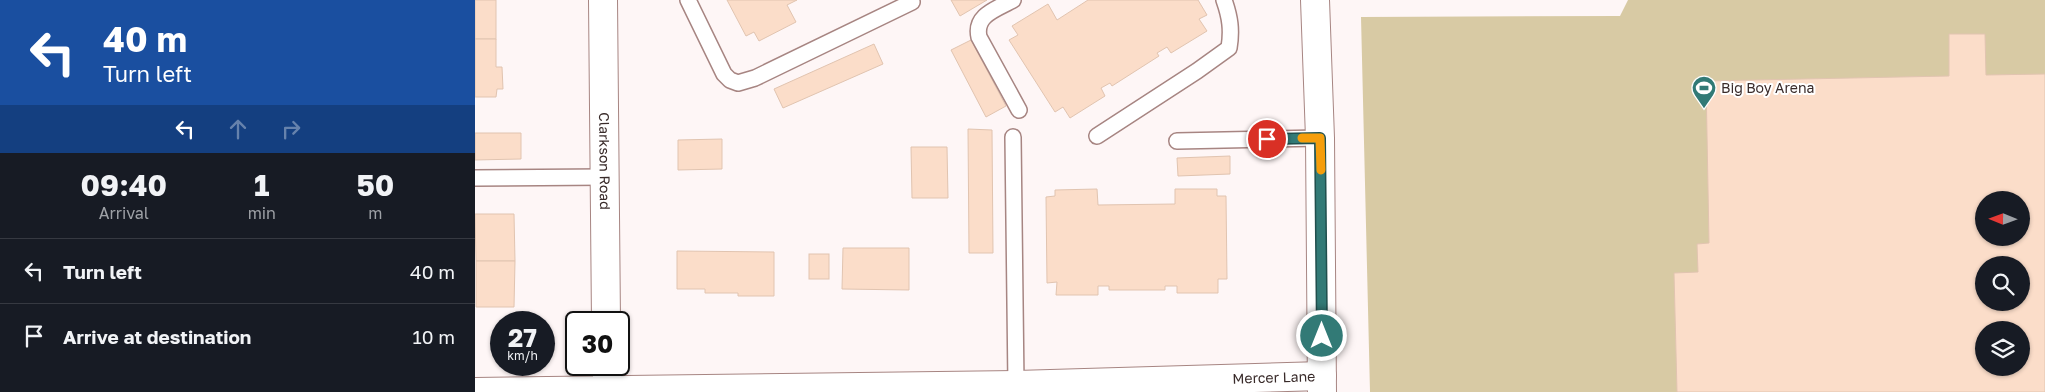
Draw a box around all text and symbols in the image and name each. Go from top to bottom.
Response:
text: 40 m [103,18,187,60]
icon: left [20,20,85,85]
text: Turn left [103,60,192,87]
sports icon: Big Boy Arena [1691,75,1717,109]
place label: Big Boy Arena [1721,79,1814,96]
street label: Clarkson Road [596,112,614,210]
icon: left [171,115,199,143]
icon: ahead [224,115,252,143]
icon: right [277,115,305,143]
pin [1246,118,1288,160]
icon: arrive [1253,125,1281,153]
text: 09:40 [81,167,167,203]
text: 1 [254,167,270,203]
text: 50 [357,167,394,203]
north arrow [1975,191,2030,246]
map controls [1975,191,2030,376]
text: Arrival [99,203,149,223]
text: min [248,203,276,223]
text: m [368,203,383,223]
button: search [1975,256,2030,311]
icon: left [20,257,48,285]
text: Turn left [63,260,142,283]
text: 40 m [410,260,455,283]
position arrow [1295,309,1347,361]
speed limit sign: 30 [565,311,630,376]
button: layers [1975,321,2030,376]
icon: arrive [20,322,48,350]
text: 27 [508,322,537,353]
text: Arrive at destination [63,325,251,348]
text: 10 m [412,325,455,348]
text: km/h [507,348,538,363]
street label: Mercer Lane [1232,367,1316,387]

